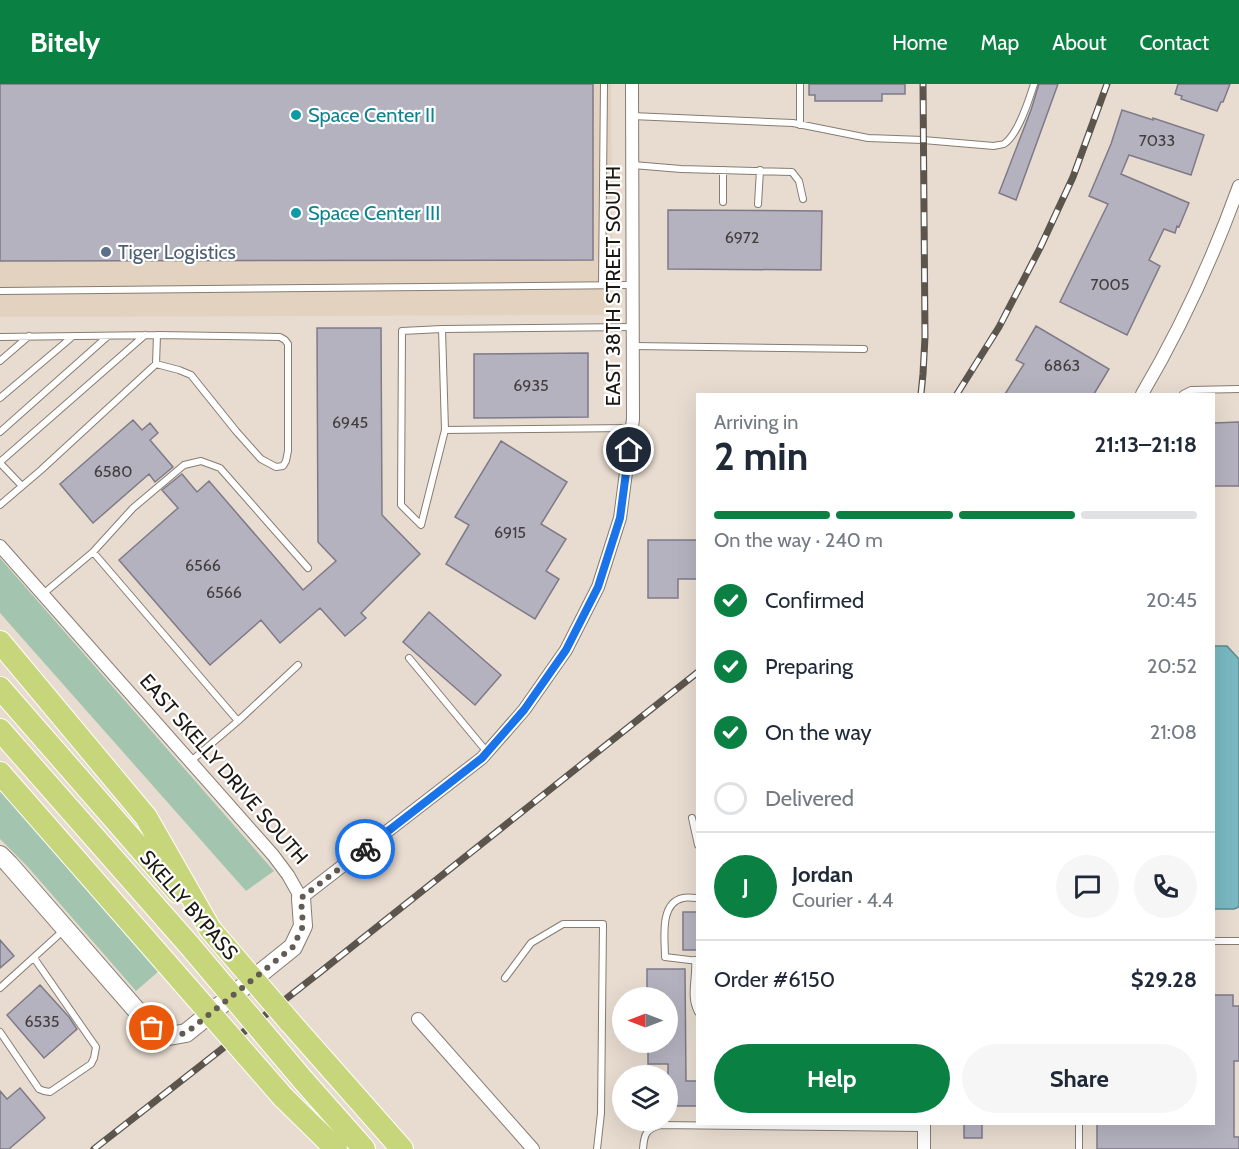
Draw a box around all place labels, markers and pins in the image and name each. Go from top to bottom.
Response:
place label: Space Center II [308,103,435,127]
marker: Space Center II [289,108,303,122]
place label: Space Center III [308,201,440,225]
marker: Space Center III [289,206,303,220]
place label: Tiger Logistics [118,240,236,264]
marker: Tiger Logistics [99,245,113,259]
pin [603,424,654,475]
pin [126,1002,177,1053]

